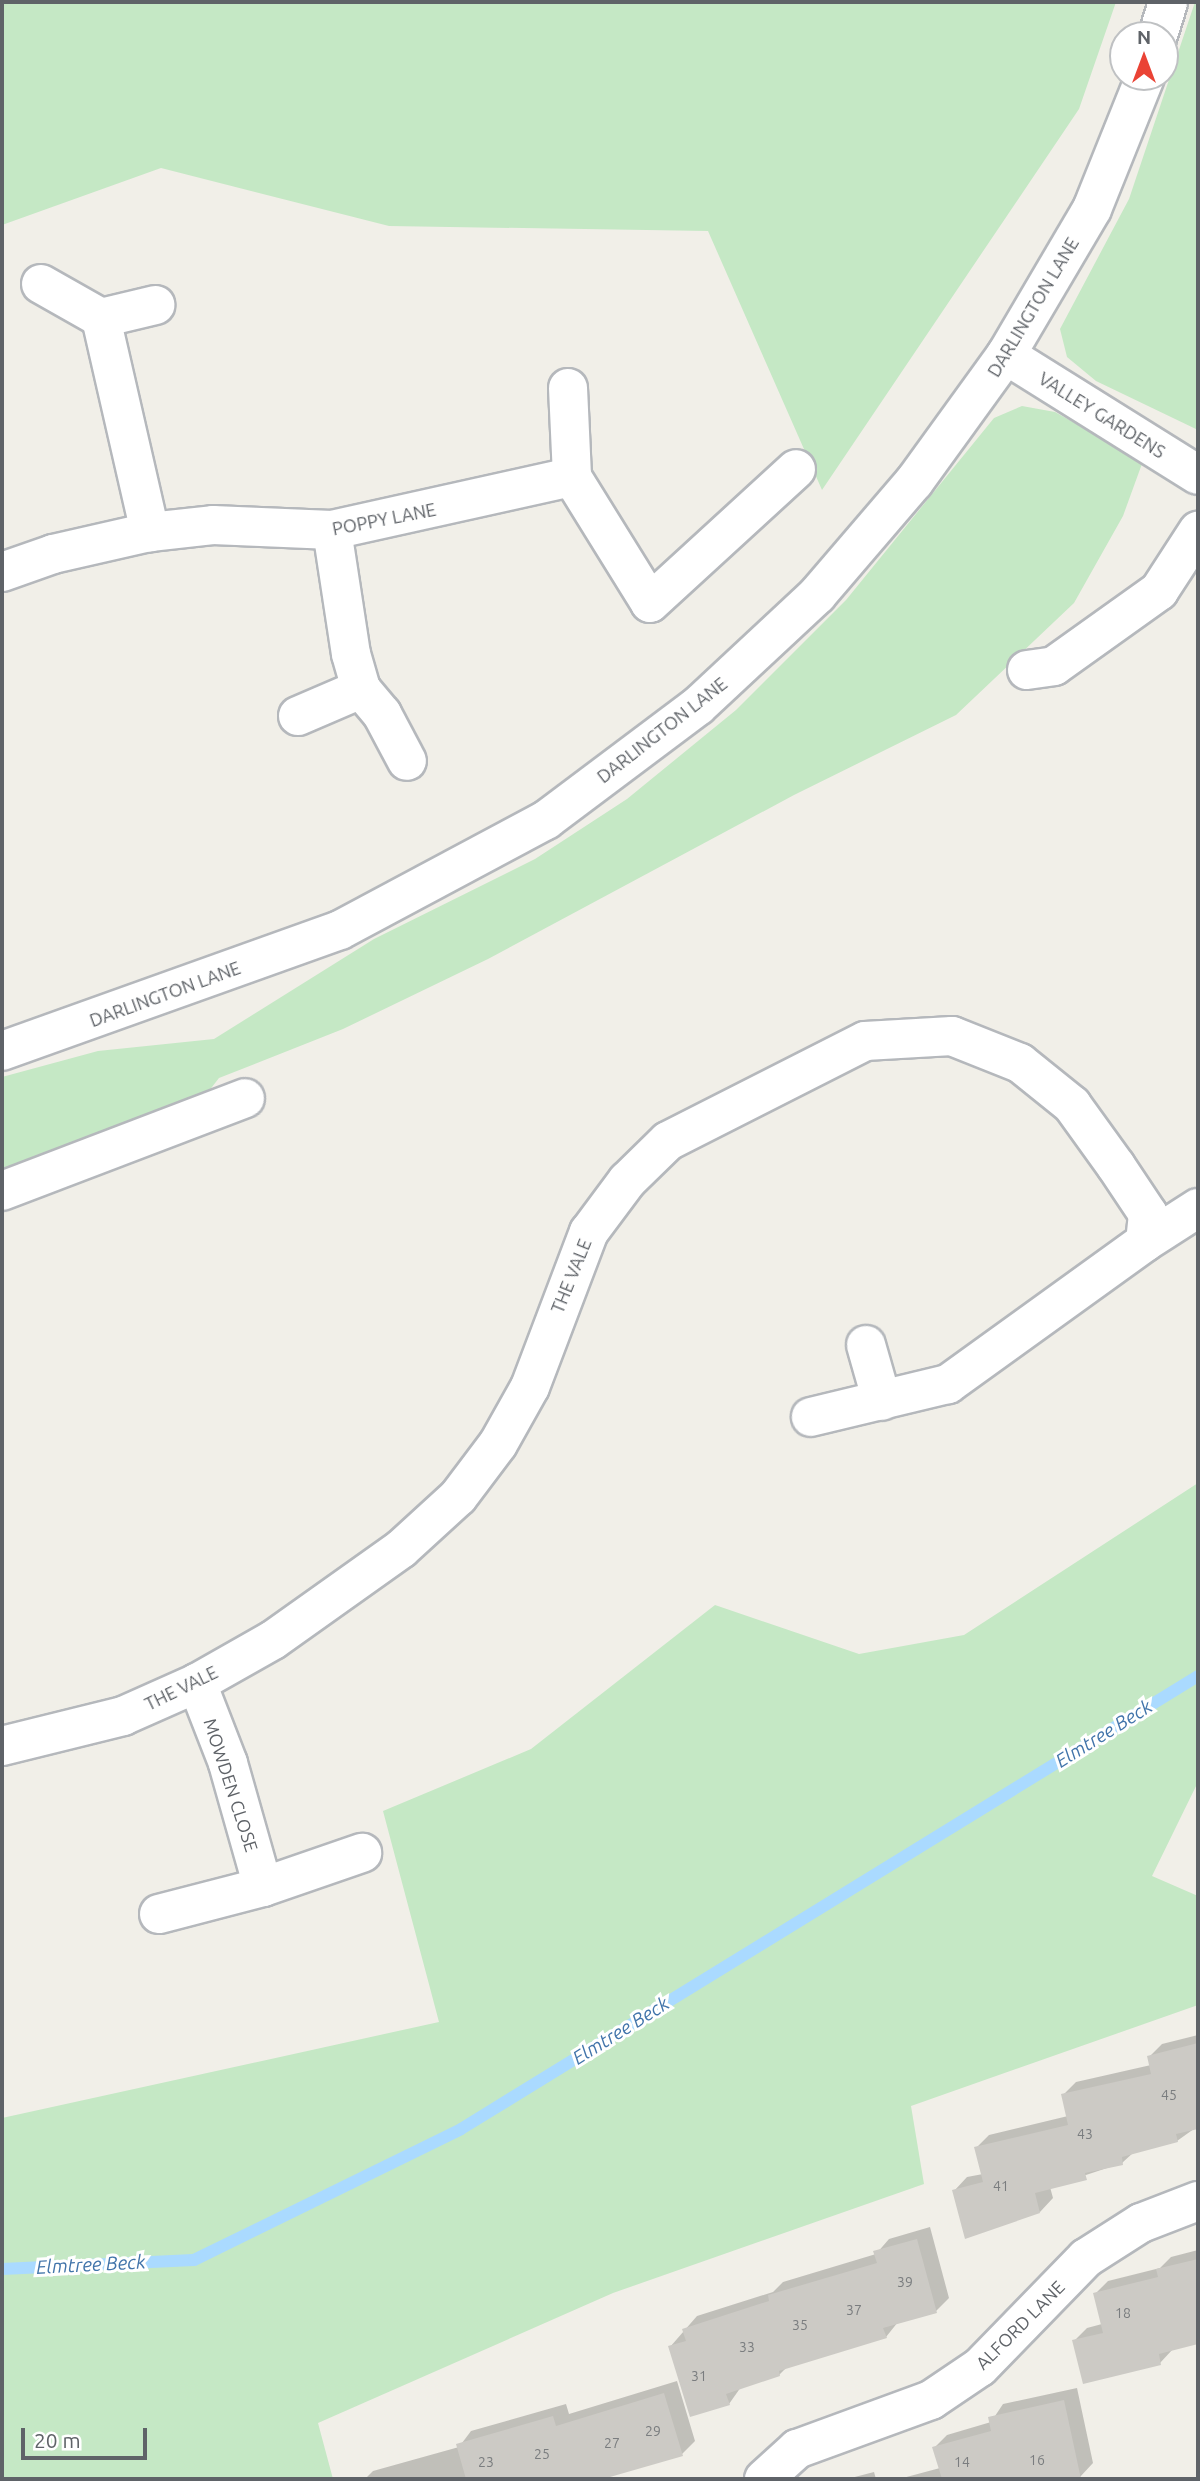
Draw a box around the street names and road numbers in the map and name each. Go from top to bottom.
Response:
street label: DARLINGTON LANE [983,233,1083,381]
street label: VALLEY GARDENS [1035,367,1169,463]
street label: POPPY LANE [330,498,438,540]
street label: DARLINGTON LANE [593,673,731,787]
street label: DARLINGTON LANE [87,957,243,1031]
street label: THE VALE [546,1236,596,1316]
street label: THE VALE [141,1661,221,1715]
street label: MOWDEN CLOSE [199,1716,263,1854]
street label: ALFORD LANE [971,2276,1069,2374]

